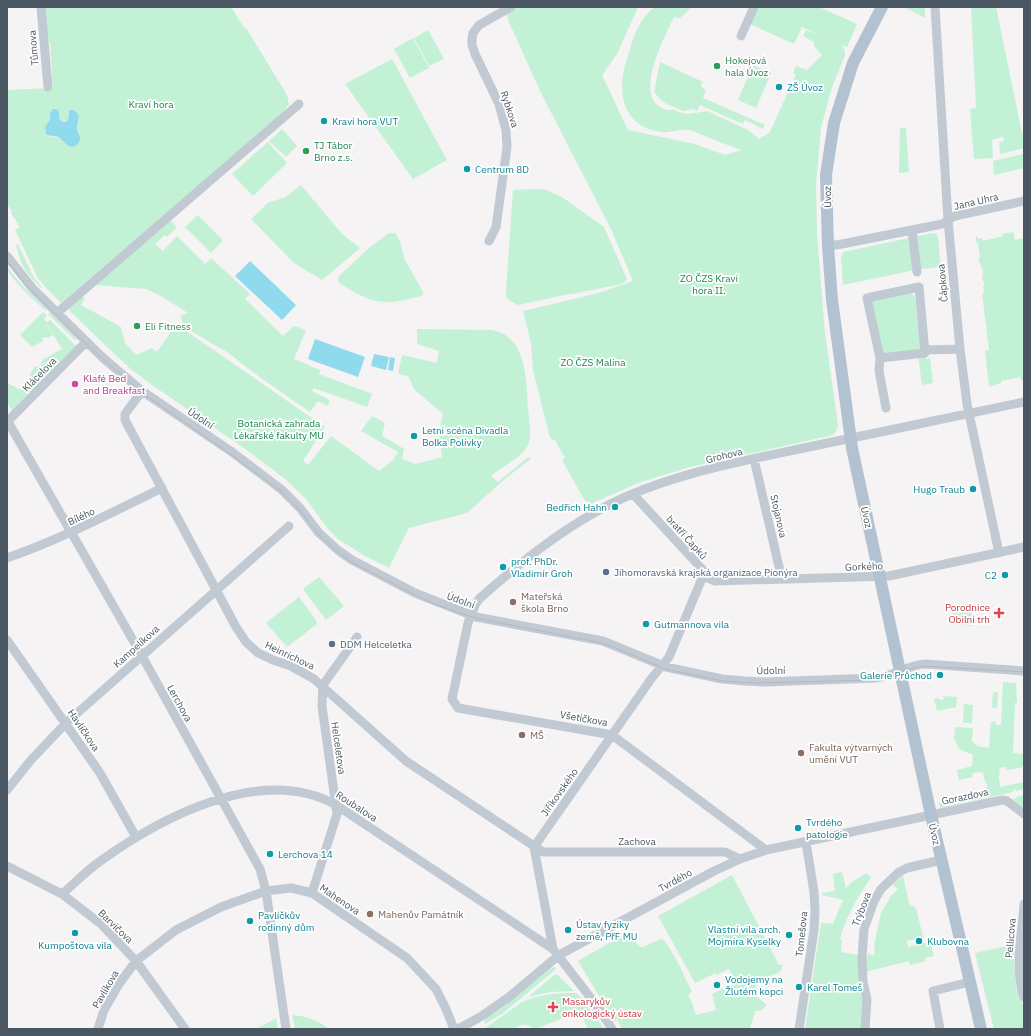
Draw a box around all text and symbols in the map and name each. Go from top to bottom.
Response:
street label: Tůmova [25,29,42,66]
place label: Hokejová hala Úvoz [725,54,769,79]
marker: Hokejová hala Úvoz [712,61,722,71]
place label: ZŠ Úvoz [787,81,823,94]
marker: ZŠ Úvoz [774,82,784,92]
street label: Rybkova [497,89,522,130]
park label: Kraví hora [128,98,174,111]
place label: Kraví hora VUT [332,115,398,128]
marker: Kraví hora VUT [319,116,329,126]
place label: TJ Tábor Brno z.s. [314,139,353,164]
marker: TJ Tábor Brno z.s. [301,146,311,156]
place label: Centrum 8D [475,163,529,176]
marker: Centrum 8D [462,164,472,174]
street label: Úvoz [821,186,834,208]
street label: Jana Uhra [953,190,1000,213]
street label: Čápkova [934,263,951,303]
park label: ZO ČZS Kraví hora II. [680,272,738,297]
place label: Eli Fitness [145,320,191,333]
marker: Eli Fitness [132,321,142,331]
street label: Klácelova [19,354,60,394]
park label: ZO ČZS Malina [561,356,626,369]
place label: Klafé Bed and Breakfast [83,372,146,397]
marker: Klafé Bed and Breakfast [70,379,80,389]
street label: Údolní [185,405,217,432]
park label: Botanická zahrada Lékařské fakulty MU [234,417,324,442]
place label: Letní scéna Divadla Bolka Polívky [422,424,509,449]
marker: Letní scéna Divadla Bolka Polívky [409,431,419,441]
street label: Grohova [704,444,745,466]
place label: Hugo Traub [913,483,965,496]
marker: Hugo Traub [968,484,978,494]
street label: Stojanova [767,493,790,540]
place label: Bedřich Hahn [546,501,607,514]
marker: Bedřich Hahn [610,502,620,512]
street label: Bílého [66,504,97,528]
street label: Úvoz [858,505,875,529]
street label: bratří Čapků [663,513,710,562]
place label: prof. PhDr. Vladimír Groh [511,555,573,580]
street label: Gorkého [845,559,884,574]
marker: prof. PhDr. Vladimír Groh [498,562,508,572]
place label: Jihomoravská krajská organizace Pionýra [614,566,798,579]
marker: Jihomoravská krajská organizace Pionýra [601,567,611,577]
place label: C2 [985,569,997,582]
marker: C2 [1000,570,1010,580]
street label: Údolní [445,589,477,612]
place label: Mateřská škola Brno [521,590,569,615]
marker: Mateřská škola Brno [508,597,518,607]
place label: Porodnice Obilní trh [945,601,991,626]
marker: Porodnice Obilní trh [993,607,1005,619]
place label: Gutmannova vila [654,618,730,631]
marker: Gutmannova vila [641,619,651,629]
street label: Kampelíkova [111,622,163,670]
street label: Heinrichova [263,638,317,673]
place label: DDM Helceletka [340,638,413,651]
marker: DDM Helceletka [327,639,337,649]
street label: Údolní [756,664,786,677]
place label: Galerie Průchod [860,669,932,682]
marker: Galerie Průchod [935,670,945,680]
street label: Lerchova [164,682,195,725]
street label: Havlíčkova [65,707,103,754]
street label: Všetičkova [559,708,609,729]
street label: Helceletova [328,721,349,776]
place label: MŠ [530,729,544,742]
marker: MŠ [517,730,527,740]
place label: Fakulta výtvarných umění VUT [809,741,893,766]
marker: Fakulta výtvarných umění VUT [796,748,806,758]
street label: Jiříkovského [538,765,581,819]
street label: Gorazdova [940,785,990,808]
street label: Roubalova [333,788,381,825]
place label: Tvrdého patologie [806,816,848,841]
street label: Úvoz [926,822,943,847]
marker: Tvrdého patologie [793,823,803,833]
street label: Zachova [618,835,656,848]
place label: Lerchova 14 [278,848,333,861]
marker: Lerchova 14 [265,849,275,859]
street label: Tvrdého [656,866,695,895]
street label: Mahenova [317,881,363,918]
street label: Trýbova [849,890,874,928]
street label: Barvičova [95,906,136,947]
place label: Mahenův Památník [378,908,464,921]
place label: Pavlíčkův rodinný dům [258,909,314,934]
marker: Mahenův Památník [365,909,375,919]
street label: Tomešova [793,910,810,957]
marker: Pavlíčkův rodinný dům [245,916,255,926]
street label: Pellicova [1002,917,1019,958]
place label: Ústav fyziky země, PřF MU [576,918,638,943]
place label: Vlastní vila arch. Mojmíra Kyselky [708,923,781,948]
marker: Ústav fyziky země, PřF MU [563,925,573,935]
marker: Kumpoštova vila [70,928,80,938]
marker: Vlastní vila arch. Mojmíra Kyselky [784,930,794,940]
place label: Klubovna [927,935,970,948]
marker: Klubovna [914,936,924,946]
place label: Kumpoštova vila [38,939,113,952]
street label: Pavlíkova [89,967,122,1011]
place label: Vodojemy na Žlutém kopci [725,973,783,998]
marker: Vodojemy na Žlutém kopci [712,980,722,990]
place label: Karel Tomeš [807,981,863,994]
marker: Karel Tomeš [794,982,804,992]
place label: Masarykův onkologický ústav [562,995,642,1020]
marker: Masarykův onkologický ústav [547,1001,559,1013]

